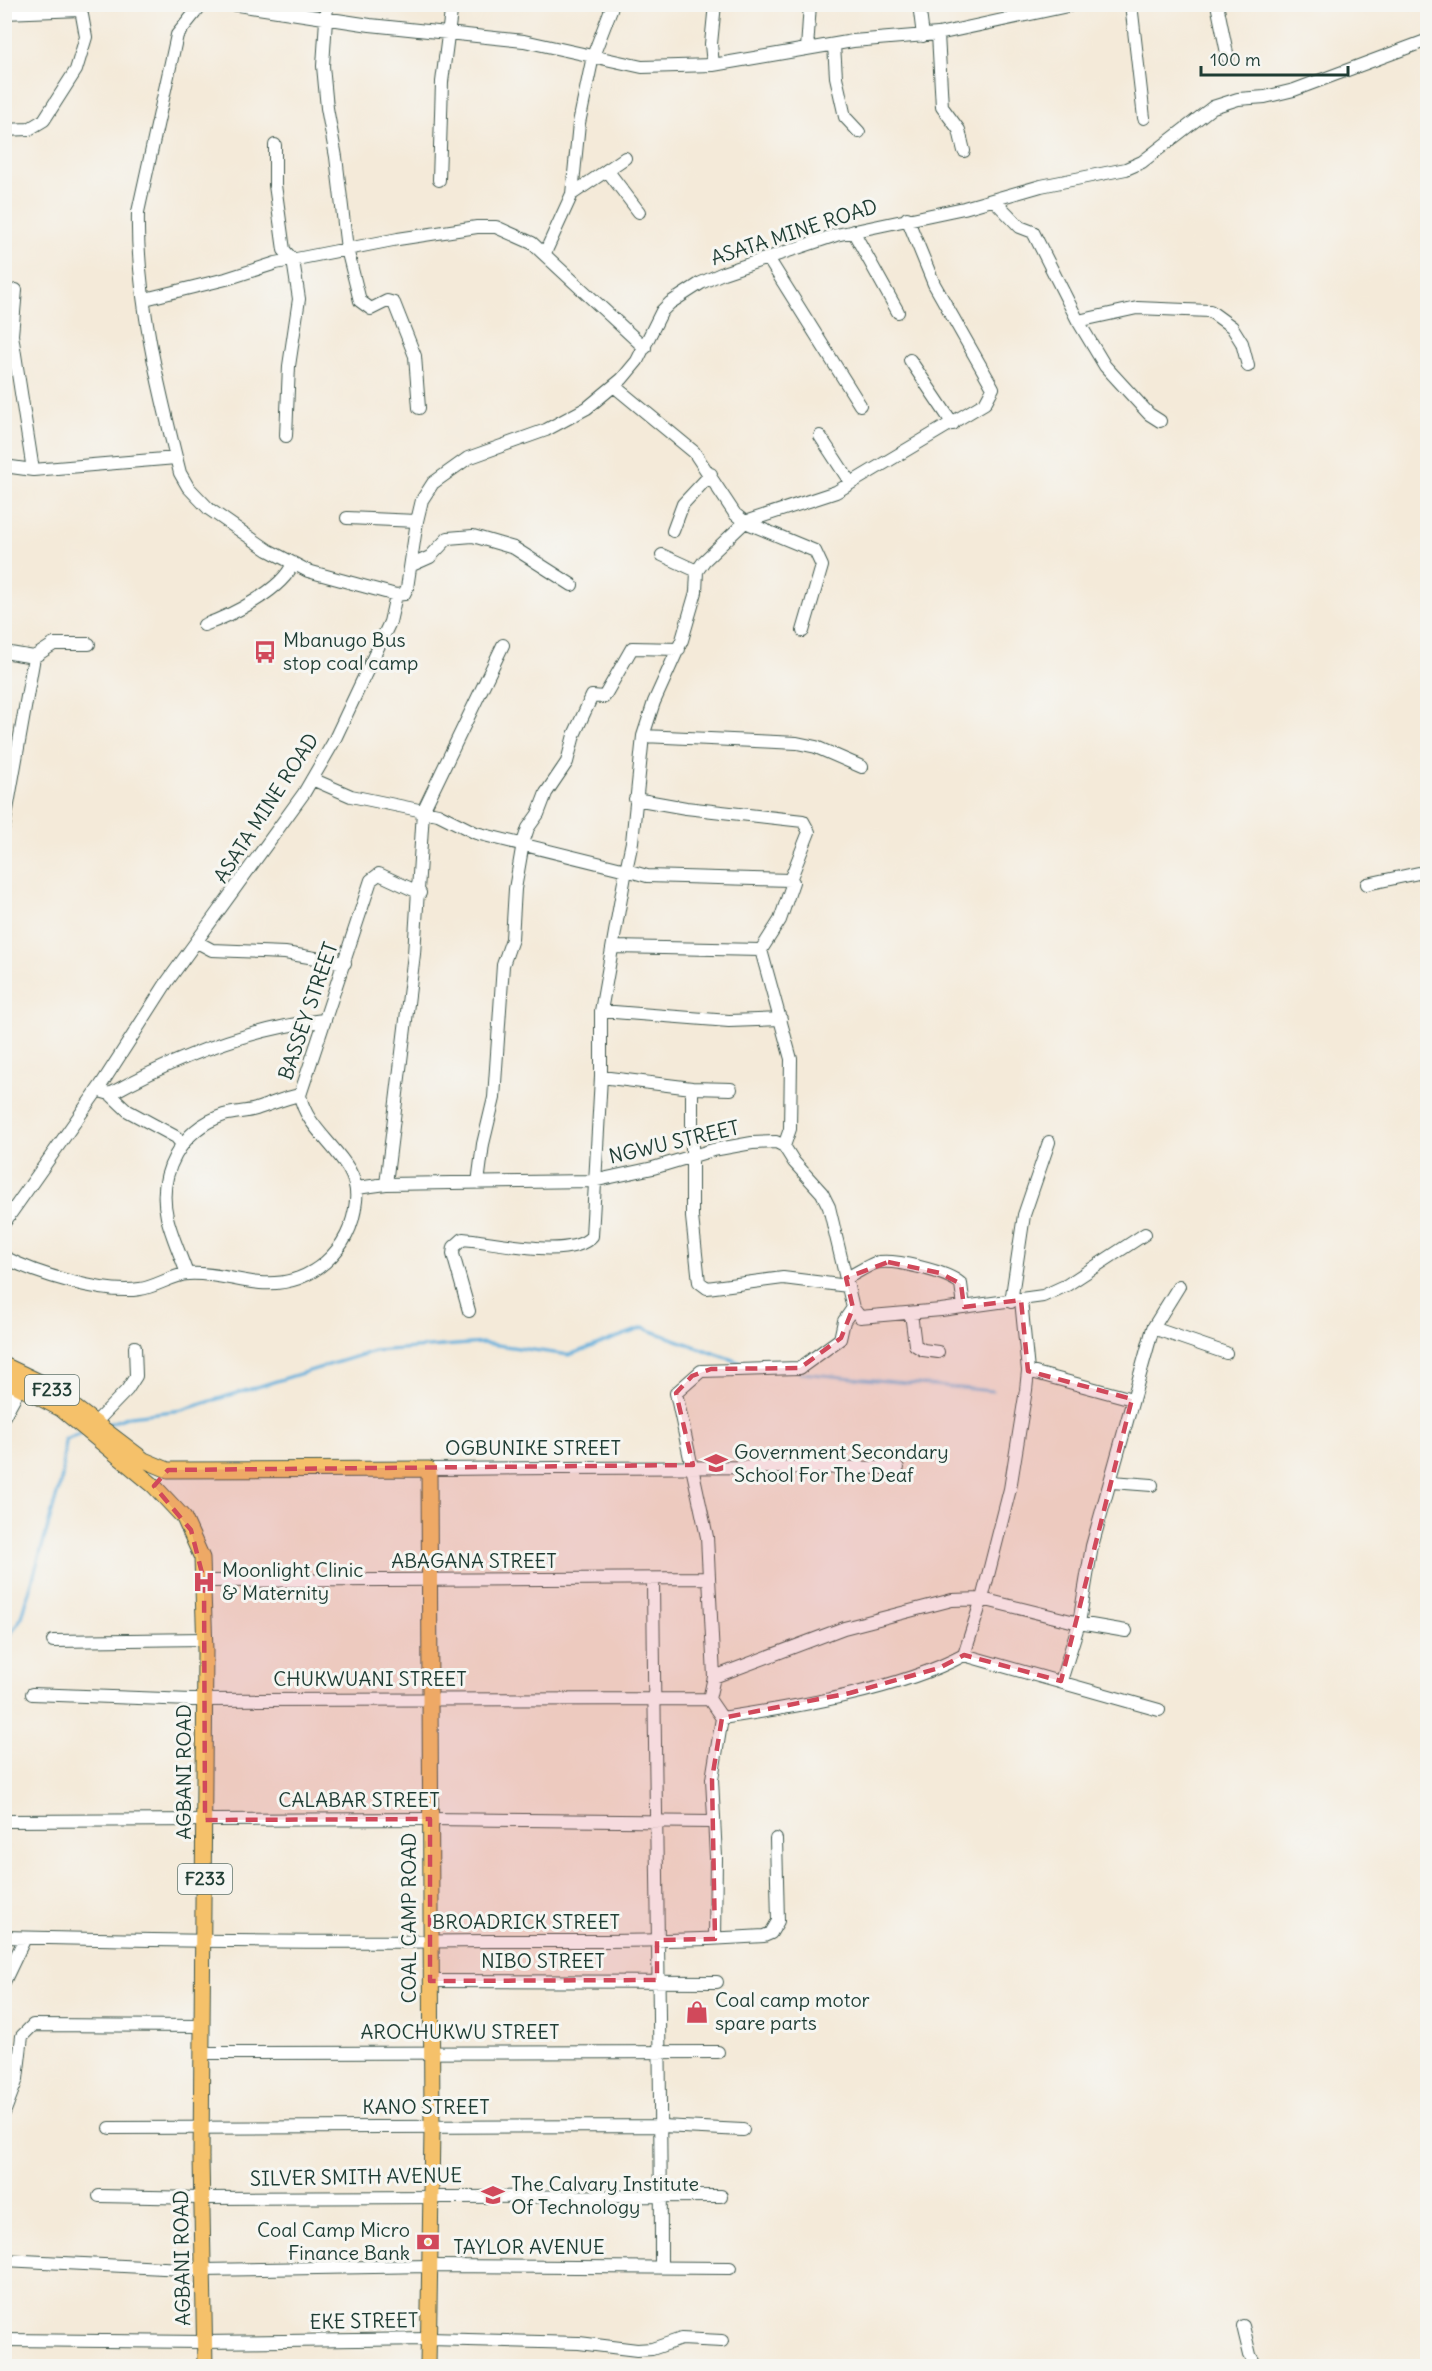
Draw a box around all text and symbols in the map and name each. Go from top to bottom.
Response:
scale bar [1201,39,1348,77]
text: 100 m [1210,48,1261,71]
street label: ASATA MINE ROAD [707,193,880,270]
place label: Mbanugo Bus stop coal camp [283,627,419,675]
bus stop icon: Mbanugo Bus stop coal camp [252,639,278,665]
street label: ASATA MINE ROAD [208,728,323,887]
street label: BASSEY STREET [272,939,343,1083]
street label: NGWU STREET [606,1114,742,1169]
road number: F233 [25,1375,79,1405]
street label: OGBUNIKE STREET [445,1435,621,1460]
place label: Government Secondary School For The Deaf [734,1439,949,1487]
school or university icon: Government Secondary School For The Deaf [703,1450,729,1476]
street label: ABAGANA STREET [391,1548,557,1573]
place label: Moonlight Clinic & Maternity [222,1557,363,1605]
hospital icon: Moonlight Clinic & Maternity [191,1569,217,1595]
street label: CHUKWUANI STREET [273,1666,467,1691]
street label: AGBANI ROAD [171,1704,196,1840]
street label: CALABAR STREET [278,1787,440,1812]
street label: COAL CAMP ROAD [396,1833,421,2003]
road number: F233 [178,1864,232,1894]
street label: BROADRICK STREET [432,1909,620,1934]
street label: NIBO STREET [481,1948,605,1973]
place label: Coal camp motor spare parts [715,1987,870,2035]
shop icon: Coal camp motor spare parts [684,1999,710,2025]
street label: AROCHUKWU STREET [360,2019,560,2044]
street label: KANO STREET [362,2094,490,2119]
street label: SILVER SMITH AVENUE [250,2162,462,2191]
place label: The Calvary Institute Of Technology [511,2171,699,2219]
school or university icon: The Calvary Institute Of Technology [480,2182,506,2208]
street label: AGBANI ROAD [168,2190,195,2326]
place label: Coal Camp Micro Finance Bank [257,2217,410,2265]
bank icon: Coal Camp Micro Finance Bank [415,2229,441,2255]
street label: TAYLOR AVENUE [453,2234,605,2259]
street label: EKE STREET [309,2307,419,2334]

